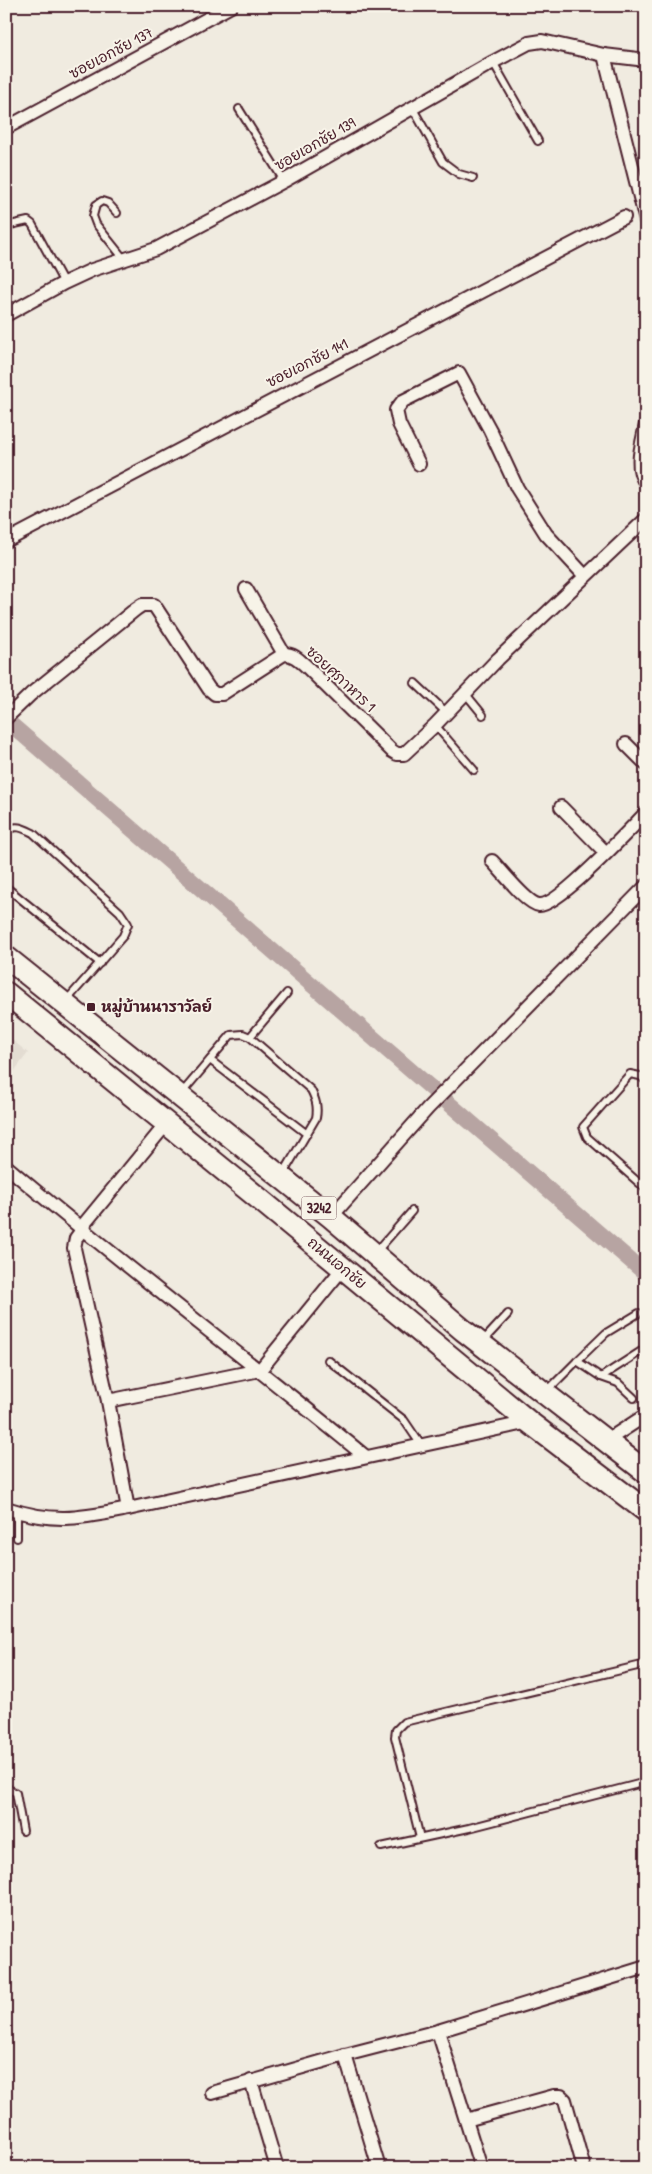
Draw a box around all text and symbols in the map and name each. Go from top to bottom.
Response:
street label: ซอยเอกชัย 137 [65,22,157,84]
street label: ซอยเอกชัย 139 [270,112,360,175]
street label: ซอยเอกชัย 141 [262,333,351,392]
street label: ซอยศุภาหาร 1 [301,641,381,717]
place label: หมู่บ้านนาราวัลย์ [101,996,212,1018]
marker: หมู่บ้านนาราวัลย์ [85,1001,97,1013]
road number: 3242 [302,1196,336,1220]
street label: ถนนเอกชัย [303,1232,371,1294]

